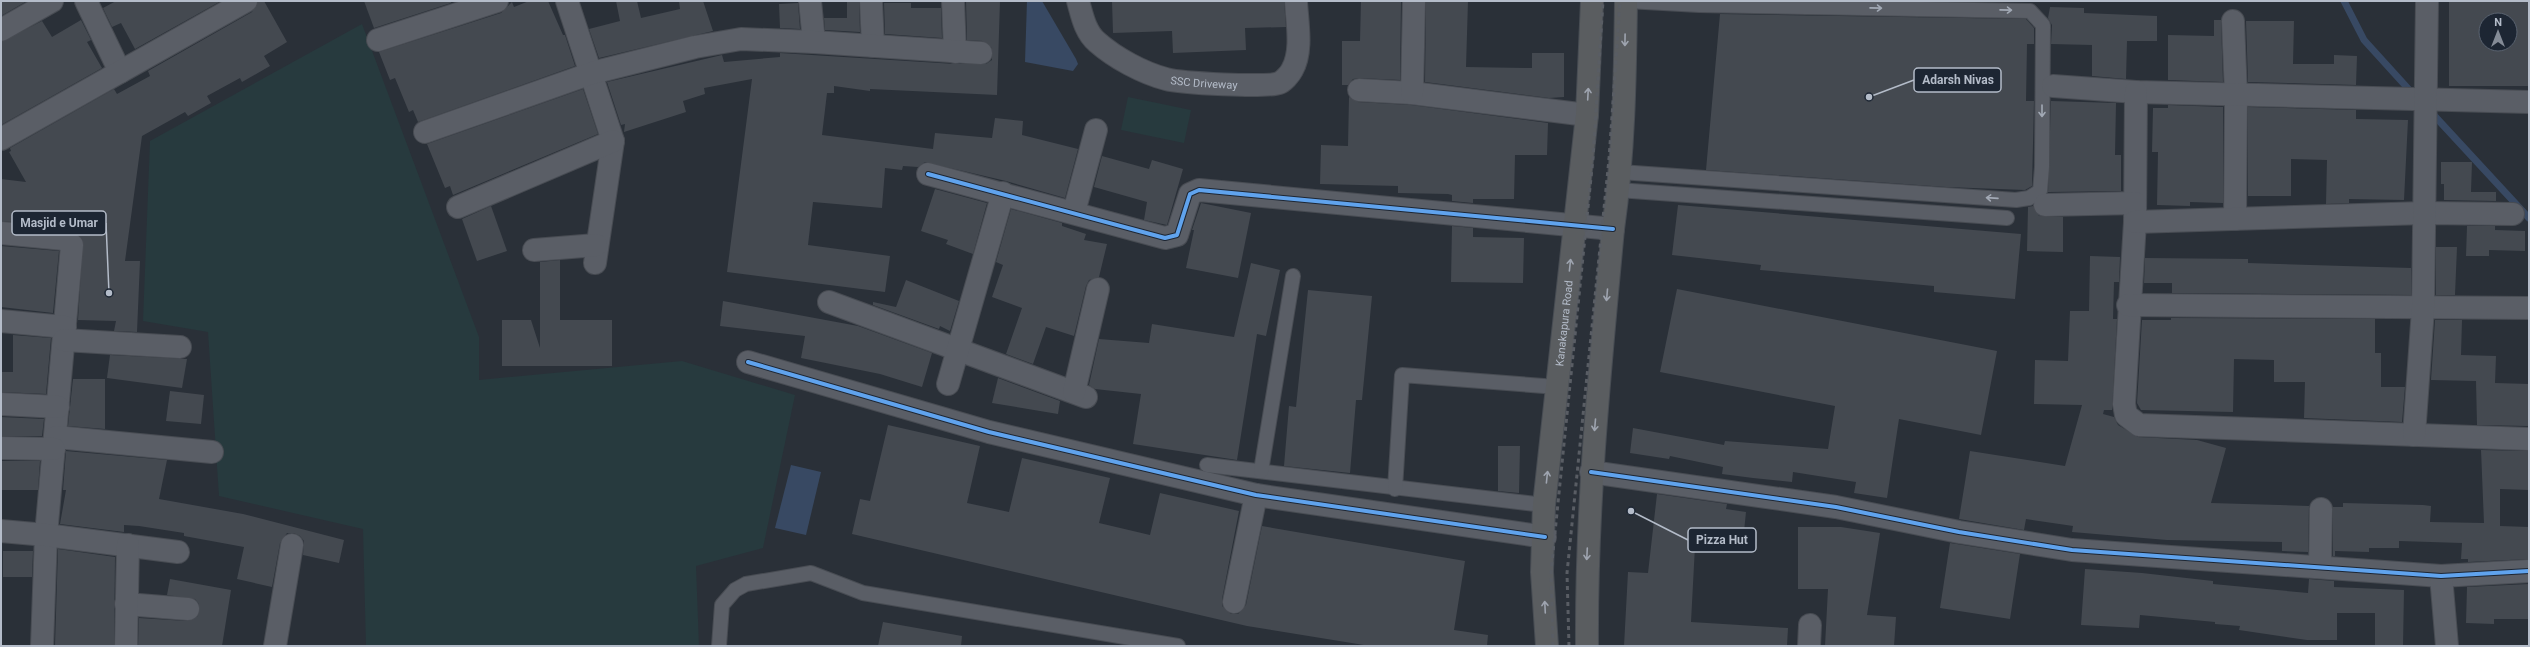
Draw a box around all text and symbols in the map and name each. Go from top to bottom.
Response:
one-way arrow [1869,4,1882,12]
one-way arrow [1999,6,2012,14]
north arrow [2478,12,2518,52]
text: N [2494,16,2502,29]
one-way arrow [1621,33,1629,46]
callout: Adarsh Nivas [1914,68,2001,92]
text: Adarsh Nivas [1922,73,1994,87]
street label: SSC Driveway [1169,74,1239,92]
one-way arrow [1584,88,1592,101]
one-way arrow [2039,104,2046,117]
one-way arrow [1986,195,1999,202]
callout: Masjid e Umar [12,211,106,235]
text: Masjid e Umar [20,216,98,230]
one-way arrow [1566,259,1574,272]
street label: Kanakapura Road [1553,280,1576,367]
one-way arrow [1603,288,1610,301]
one-way arrow [1591,418,1599,431]
one-way arrow [1544,471,1551,484]
callout: Pizza Hut [1688,528,1756,552]
text: Pizza Hut [1696,533,1748,547]
one-way arrow [1583,547,1591,560]
one-way arrow [1541,601,1548,614]

